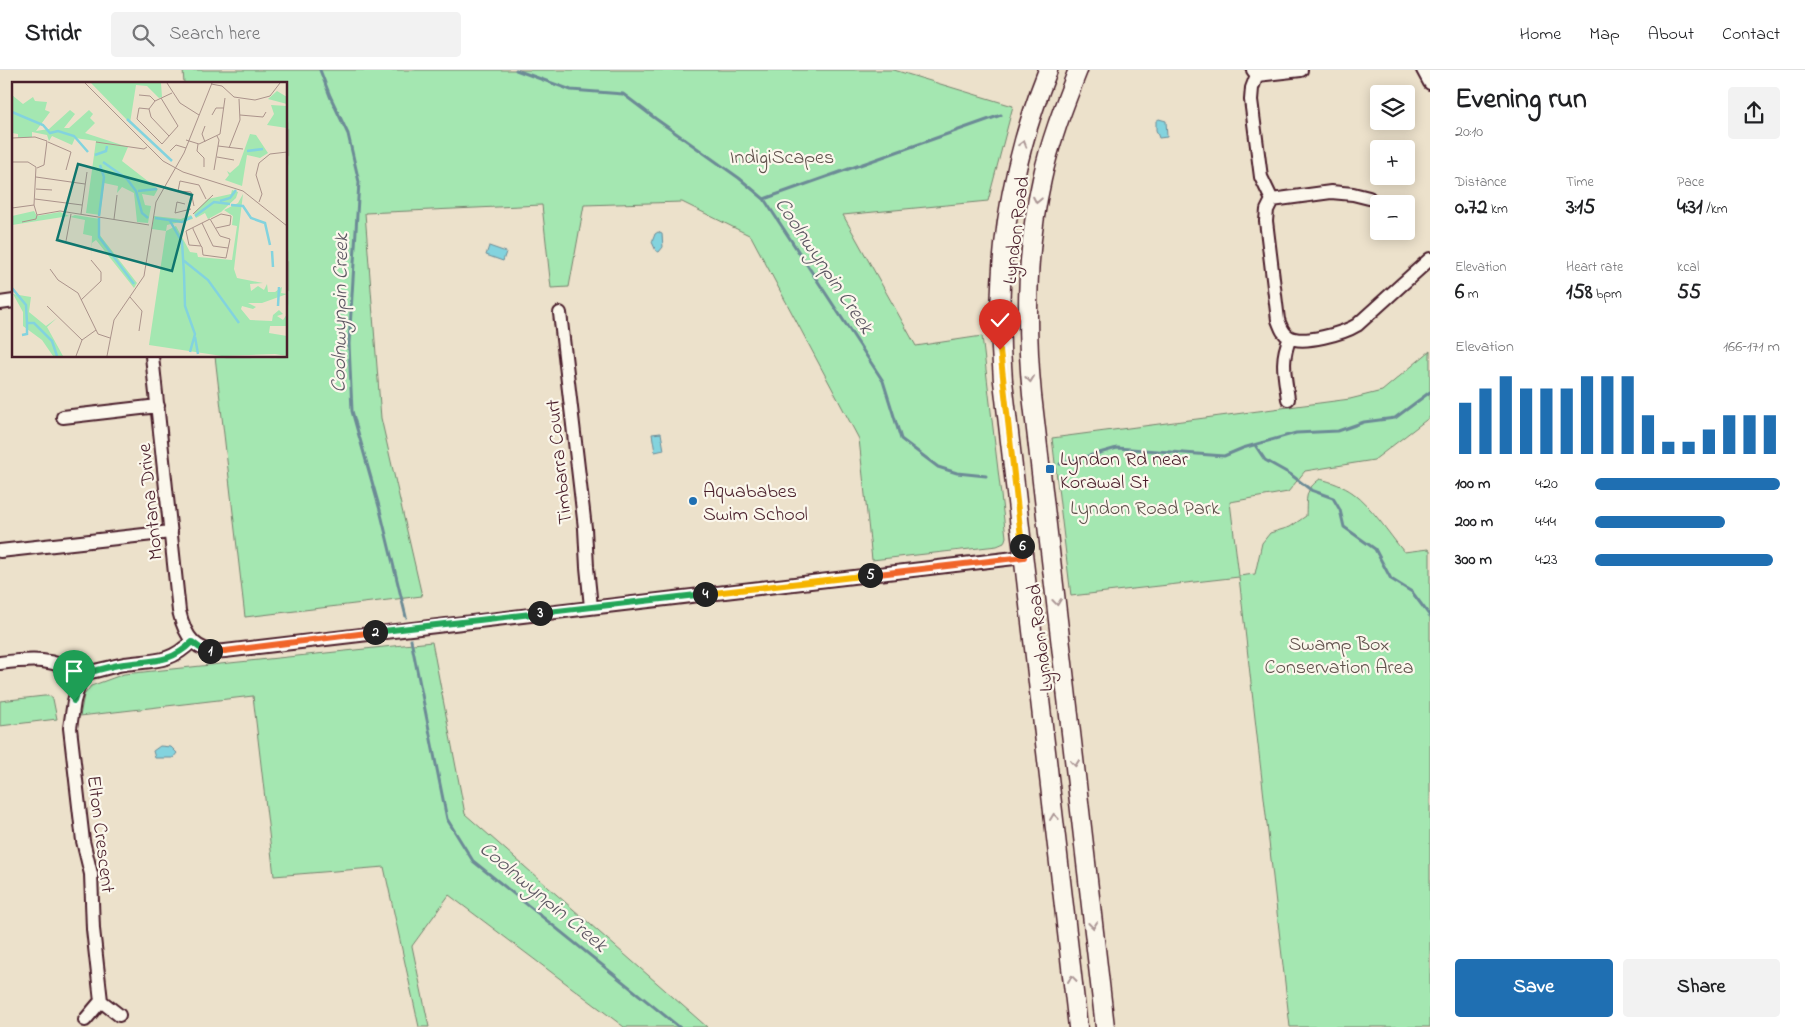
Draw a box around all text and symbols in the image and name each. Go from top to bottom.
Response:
search box [111,12,461,57]
text: Stridr [25,17,81,52]
icon: search [129,21,157,49]
text: Search here [169,21,260,48]
text: Home [1520,22,1561,48]
text: Map [1589,22,1620,48]
text: About [1648,22,1694,48]
text: Contact [1722,22,1780,48]
text: Evening run [1455,80,1587,121]
inset map [12,82,288,358]
map controls [1370,85,1415,240]
button: layers [1370,85,1415,130]
button: share [1728,87,1780,139]
text: 20:10 [1455,120,1483,144]
button: + [1370,140,1415,185]
one-way arrow [1017,141,1027,149]
park label: IndigiScapes [730,144,834,174]
text: Distance [1455,172,1507,193]
text: Time [1566,172,1594,193]
text: Pace [1677,172,1704,193]
street label: Lyndon Road [996,175,1038,286]
water label: Coolnwynpin Creek [766,192,881,341]
text: 0.72 [1455,193,1487,223]
text: 3:15 [1566,193,1595,223]
text: 4:31 [1677,193,1703,223]
one-way arrow [1033,195,1043,204]
button: − [1370,195,1415,240]
text: km [1487,199,1508,220]
text: /km [1703,199,1728,220]
water label: Coolnwynpin Creek [325,232,357,393]
text: Elevation [1455,257,1506,278]
text: Heart rate [1566,257,1623,278]
text: kcal [1677,257,1699,278]
text: 6 [1455,278,1464,308]
text: 158 [1566,278,1593,308]
text: 55 [1677,278,1701,308]
text: m [1464,284,1479,305]
text: bpm [1593,284,1622,305]
pin [979,299,1021,350]
icon: check [986,306,1014,334]
text: Elevation [1455,335,1514,359]
text: 166–171 m [1723,335,1780,359]
one-way arrow [1025,375,1036,383]
street label: Timbarra Court [539,397,581,526]
street label: Montana Drive [131,442,172,562]
place label: Lyndon Rd near Korawal St [1060,446,1189,498]
marker: Lyndon Rd near Korawal St [1044,463,1056,475]
text: 100 m [1455,472,1490,496]
text: 4:20 [1535,472,1558,496]
place label: Aquababes Swim School [703,478,808,530]
marker: Aquababes Swim School [687,495,699,507]
park label: Lyndon Road Park [1070,495,1220,524]
text: 200 m [1455,510,1493,534]
text: 4:44 [1535,510,1556,534]
pin: 6 [1010,534,1034,558]
text: 6 [1019,536,1026,557]
text: 300 m [1455,548,1492,572]
text: 4:23 [1535,548,1558,572]
pin: 5 [858,562,882,588]
text: 5 [866,565,875,586]
pin: 4 [692,582,718,606]
street label: Lyndon Road [1020,582,1062,693]
text: 4 [703,584,708,605]
one-way arrow [1051,598,1061,606]
pin: 3 [528,600,552,626]
text: 3 [538,603,543,624]
pin: 2 [362,620,388,644]
text: 2 [372,622,379,643]
park label: Swamp Box Conservation Area [1265,631,1413,683]
pin: 1 [198,638,222,664]
text: 1 [208,641,213,662]
pin [53,650,95,701]
icon: arrive [60,657,88,685]
one-way arrow [1069,760,1080,768]
street label: Elton Crescent [78,774,121,895]
one-way arrow [1049,813,1060,821]
water label: Coolnwynpin Creek [472,835,614,961]
one-way arrow [1088,920,1098,929]
button: Save [1455,959,1613,1017]
button: Share [1623,959,1780,1017]
one-way arrow [1067,974,1078,982]

